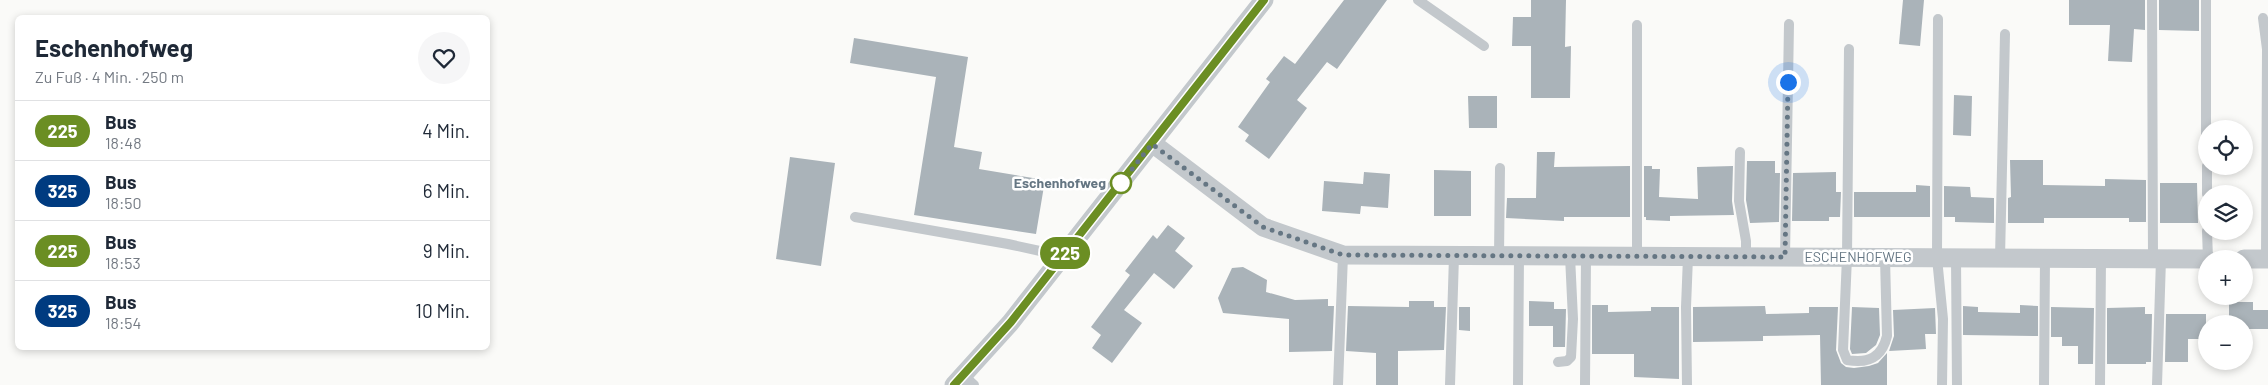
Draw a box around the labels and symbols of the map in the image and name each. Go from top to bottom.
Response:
your location [1776,70,1801,95]
marker: Eschenhofweg [1110,172,1132,194]
place label: Eschenhofweg [1014,174,1106,191]
line badge: 225 [1036,237,1094,269]
street label: ESCHENHOFWEG [1804,248,1912,265]

